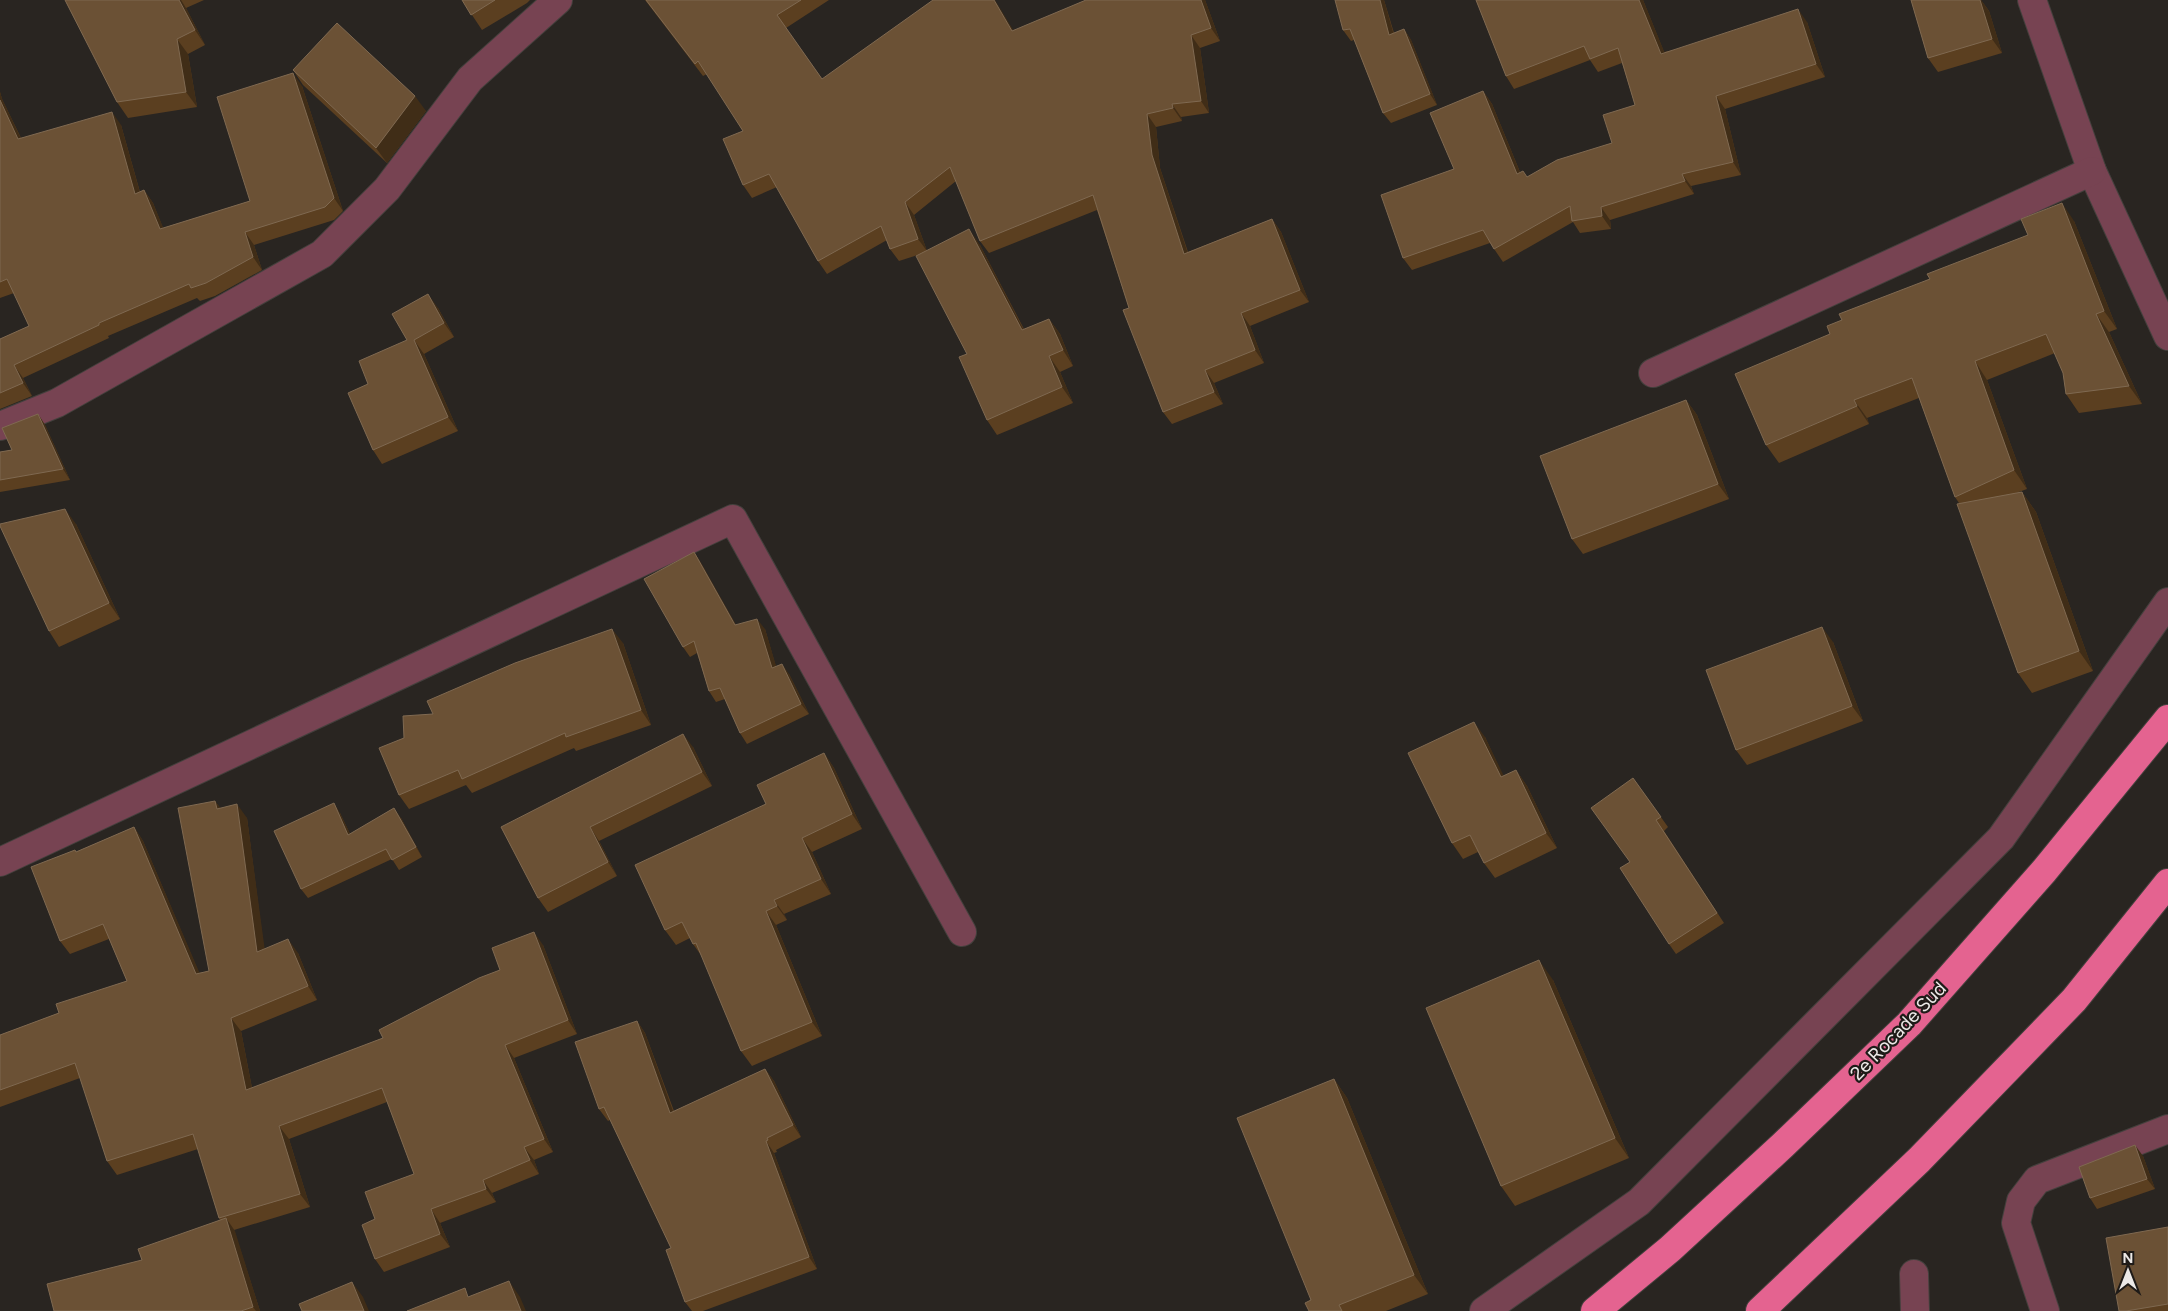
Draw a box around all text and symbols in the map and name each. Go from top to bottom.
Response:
street label: 2e Rocade Sud [1845,977,1951,1085]
north arrow [2103,1246,2153,1296]
text: N [2123,1250,2133,1267]

